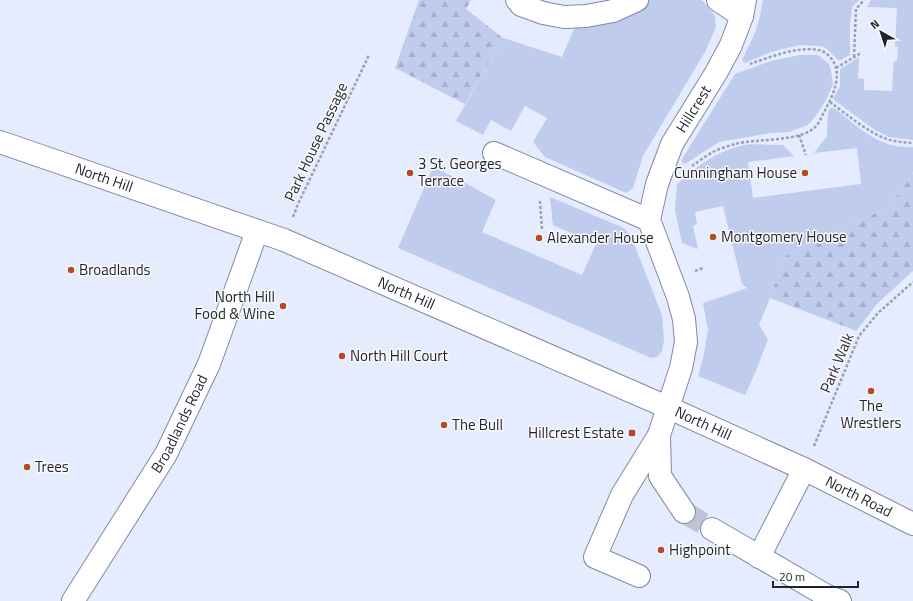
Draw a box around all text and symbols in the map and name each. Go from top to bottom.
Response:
north arrow [861,12,901,52]
text: N [867,16,883,33]
street label: Park House Passage [278,79,353,205]
street label: Hillcrest [670,80,717,137]
place label: 3 St. Georges Terrace [418,152,502,192]
street label: North Hill [72,157,136,198]
place label: Cunningham House [674,161,797,184]
marker: 3 St. Georges Terrace [405,168,415,178]
marker: Cunningham House [800,168,810,178]
place label: Montgomery House [721,225,847,248]
place label: Alexander House [547,226,654,249]
marker: Montgomery House [708,232,718,242]
marker: Alexander House [534,233,544,243]
place label: Broadlands [79,258,151,281]
marker: Broadlands [66,265,76,275]
street label: North Hill [374,270,439,316]
place label: North Hill Food & Wine [194,285,275,325]
marker: North Hill Food & Wine [278,301,288,311]
street label: Park Walk [814,329,859,396]
place label: North Hill Court [350,344,449,367]
marker: North Hill Court [337,351,347,361]
street label: Broadlands Road [145,371,213,477]
marker: The Wrestlers [866,386,876,396]
place label: The Wrestlers [840,394,902,434]
street label: North Hill [671,400,736,446]
place label: The Bull [452,413,503,436]
marker: The Bull [439,420,449,430]
place label: Hillcrest Estate [528,421,624,444]
marker: Hillcrest Estate [627,428,637,438]
place label: Trees [35,455,69,478]
marker: Trees [22,462,32,472]
street label: North Road [822,470,896,523]
place label: Highpoint [669,538,731,561]
marker: Highpoint [656,545,666,555]
scale bar [773,563,858,589]
text: 20 m [779,567,805,586]

